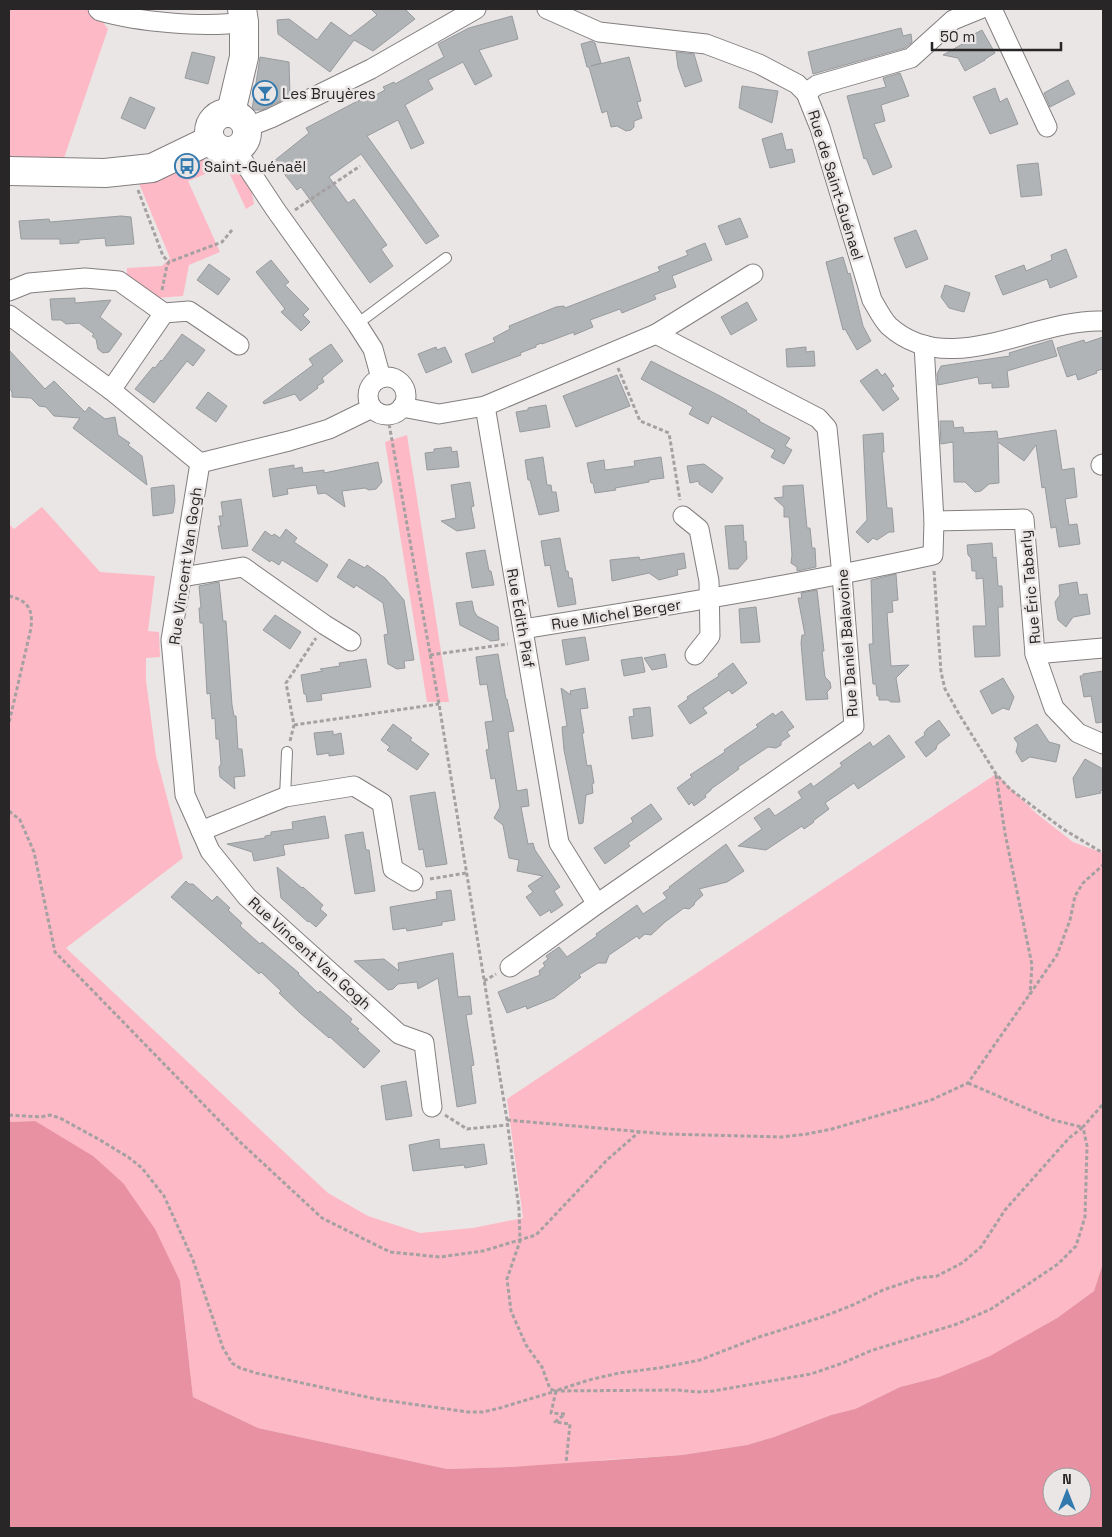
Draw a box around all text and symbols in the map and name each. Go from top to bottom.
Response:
scale bar [932,20,1061,52]
text: 50 m [940,27,975,46]
bar icon: Les Bruyères [252,80,278,106]
place label: Les Bruyères [282,84,376,103]
street label: Rue de Saint-Guénael [804,108,868,262]
bus stop icon: Saint-Guénaël [174,153,200,179]
place label: Saint-Guénaël [204,157,306,176]
street label: Rue Vincent Van Gogh [165,486,205,646]
street label: Rue Éric Tabarly [1016,529,1044,645]
street label: Rue Édith Piaf [503,567,539,670]
street label: Rue Daniel Balavoine [832,568,862,718]
street label: Rue Michel Berger [550,594,682,634]
street label: Rue Vincent Van Gogh [245,893,375,1013]
north arrow [1042,1467,1092,1517]
text: N [1062,1470,1072,1488]

